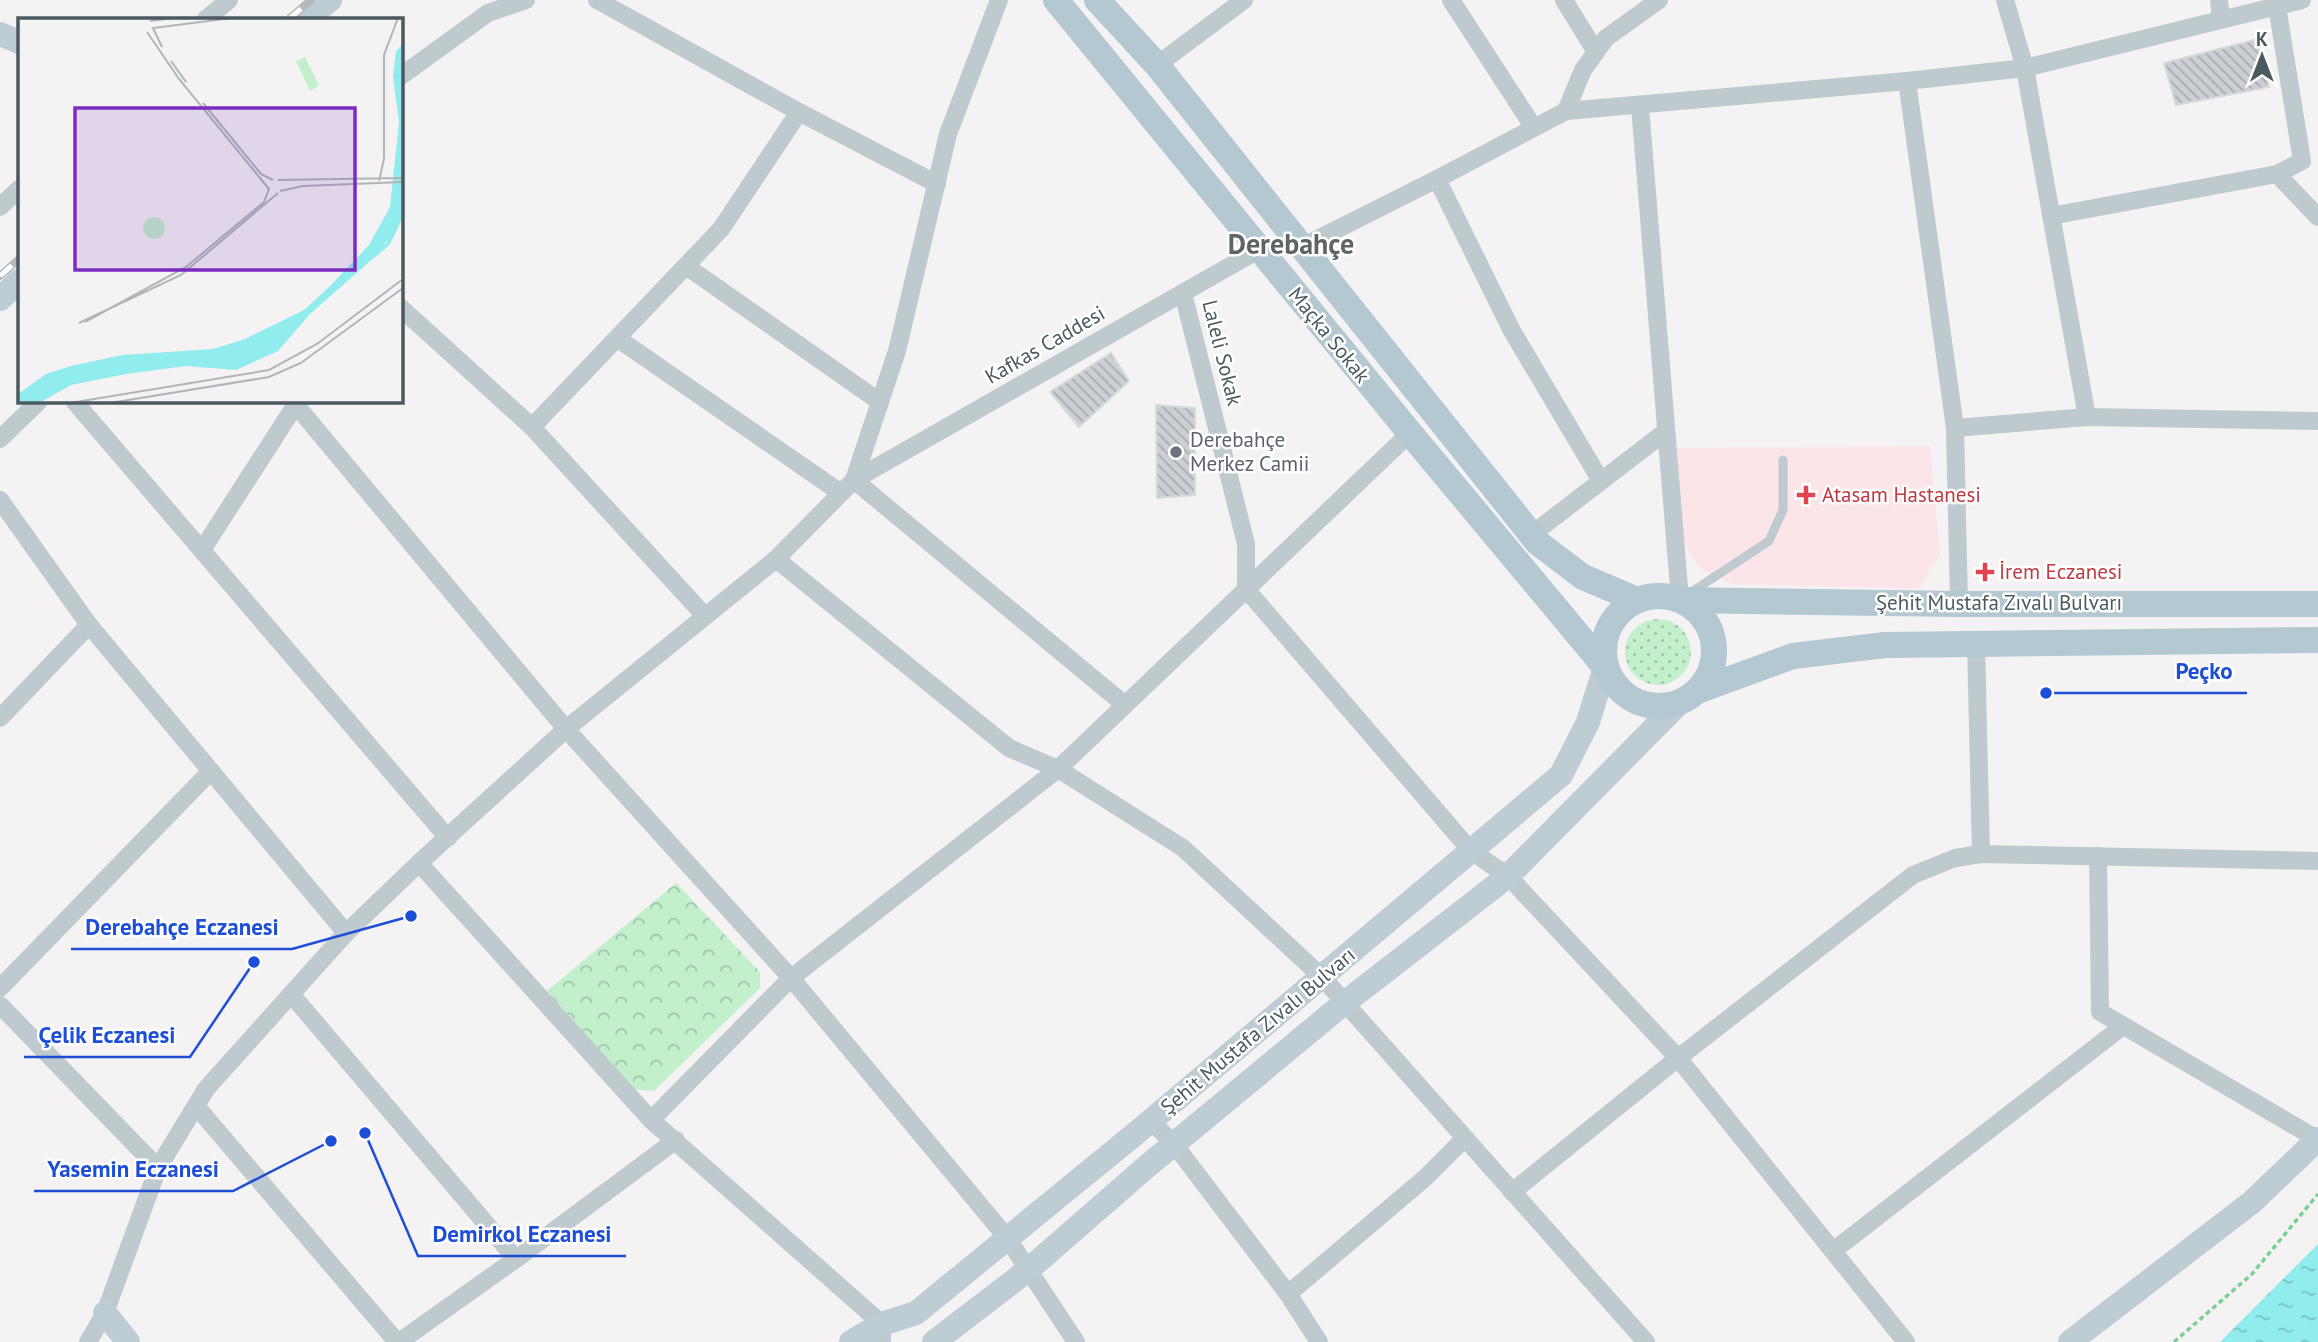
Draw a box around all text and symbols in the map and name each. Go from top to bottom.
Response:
inset map [18,18,402,402]
north arrow [2227,21,2297,91]
text: K [2256,27,2268,51]
district label: Derebahçe [1228,225,1354,262]
street label: Maçka Sokak [1283,281,1376,388]
street label: Laleli Sokak [1196,297,1249,409]
street label: Kafkas Caddesi [980,299,1110,390]
place label: Derebahçe Merkez Camii [1190,426,1309,477]
marker: Derebahçe Merkez Camii [1168,444,1184,460]
place label: Atasam Hastanesi [1822,481,1981,508]
marker: Atasam Hastanesi [1796,485,1816,505]
place label: İrem Eczanesi [1999,558,2122,585]
marker: İrem Eczanesi [1977,564,1993,580]
street label: Şehit Mustafa Zıvalı Bulvarı [1876,589,2122,616]
callout: Peçko [2161,649,2247,693]
text: Peçko [2175,656,2233,685]
callout: Derebahçe Eczanesi [71,905,292,949]
text: Derebahçe Eczanesi [85,912,279,941]
street label: Şehit Mustafa Zıvalı Bulvarı [1155,941,1361,1120]
callout: Çelik Eczanesi [24,1013,190,1057]
text: Çelik Eczanesi [39,1020,175,1049]
callout: Yasemin Eczanesi [34,1147,233,1191]
text: Yasemin Eczanesi [46,1154,219,1183]
callout: Demirkol Eczanesi [418,1212,626,1256]
text: Demirkol Eczanesi [432,1219,612,1248]

